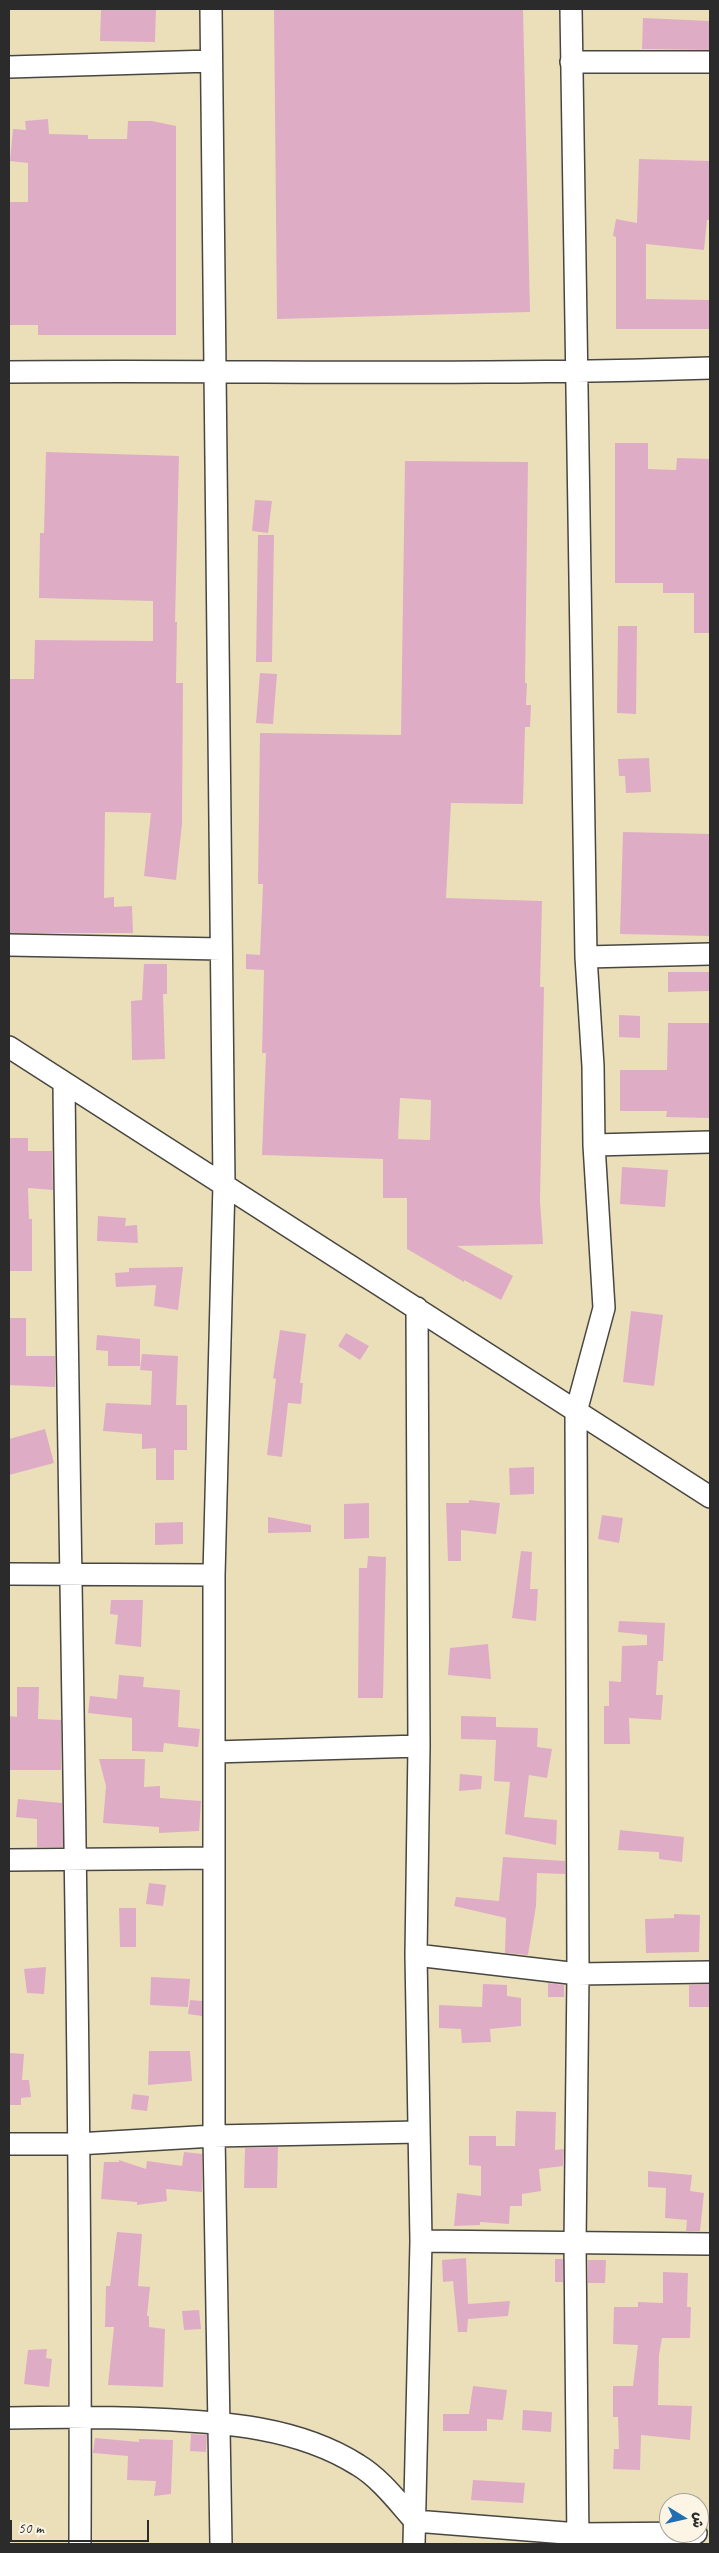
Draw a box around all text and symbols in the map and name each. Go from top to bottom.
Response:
north arrow [659,2493,709,2543]
scale bar [12,2510,151,2542]
text: ش [689,2511,708,2529]
text: 50 m [18,2519,44,2538]

